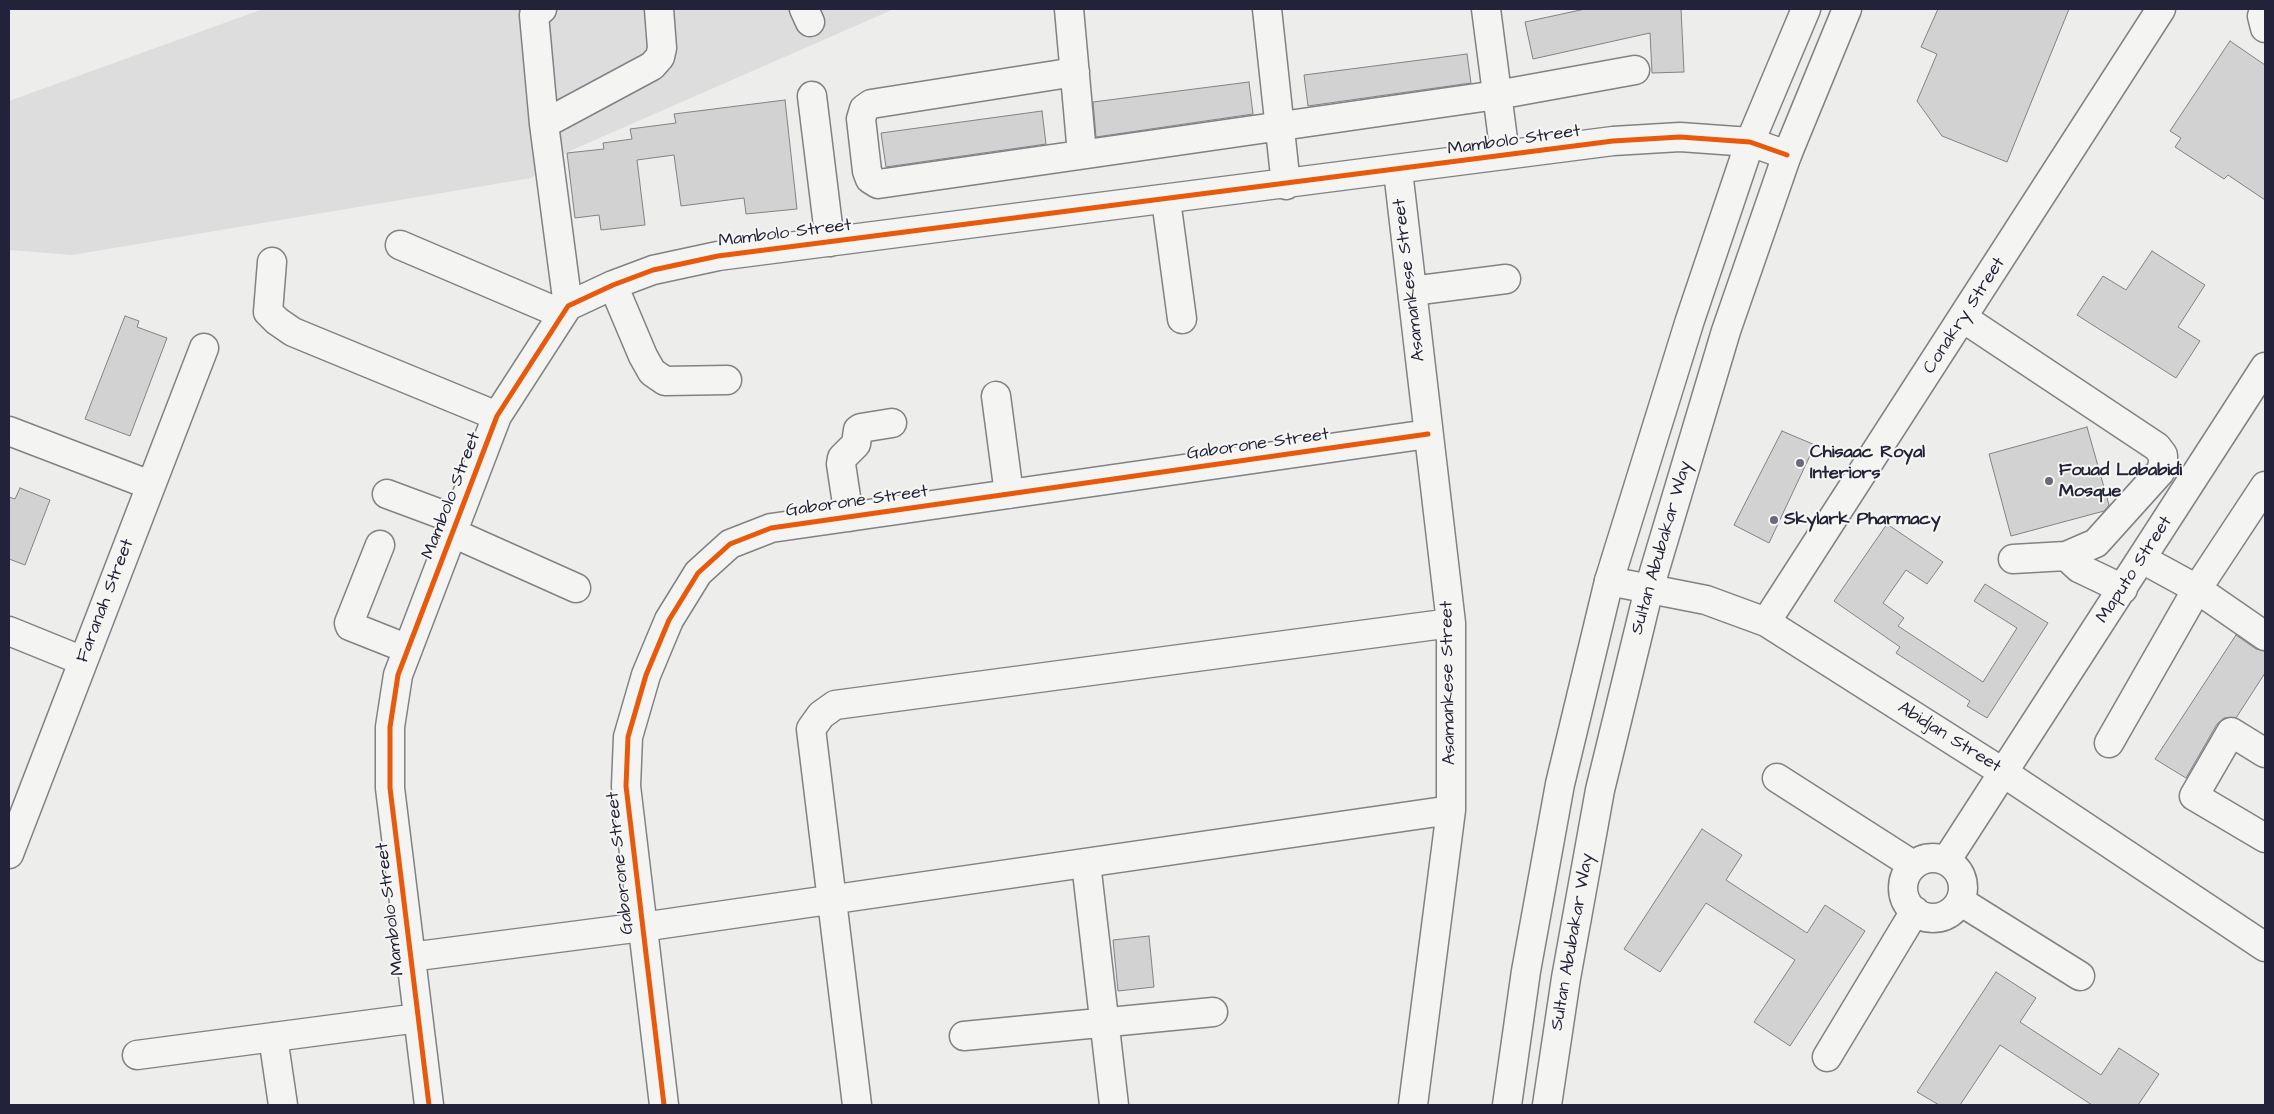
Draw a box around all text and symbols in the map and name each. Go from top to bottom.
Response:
street label: Mambolo Street [1446,121,1582,161]
street label: Asamankese Street [1389,197,1431,363]
street label: Mambolo Street [717,215,853,253]
street label: Conakry Street [1919,254,2011,378]
street label: Gaborone Street [1186,424,1330,466]
street label: Mambolo Street [418,430,486,562]
place label: Chisaac Royal Interiors [1810,442,1925,484]
marker: Chisaac Royal Interiors [1794,457,1806,469]
street label: Sultan Abubakar Way [1627,459,1697,637]
place label: Fouad Lababidi Mosque [2059,460,2182,502]
marker: Fouad Lababidi Mosque [2043,475,2055,487]
street label: Gaborone Street [785,481,929,523]
place label: Skylark Pharmacy [1784,509,1941,531]
street label: Maputo Street [2092,512,2178,628]
marker: Skylark Pharmacy [1768,514,1780,526]
street label: Faranah Street [73,536,139,666]
street label: Asamankese Street [1437,601,1461,765]
street label: Abidjan Street [1893,698,2005,778]
street label: Gaborone Street [603,791,639,935]
street label: Mambolo Street [372,841,410,977]
street label: Sultan Abubakar Way [1547,852,1599,1032]

